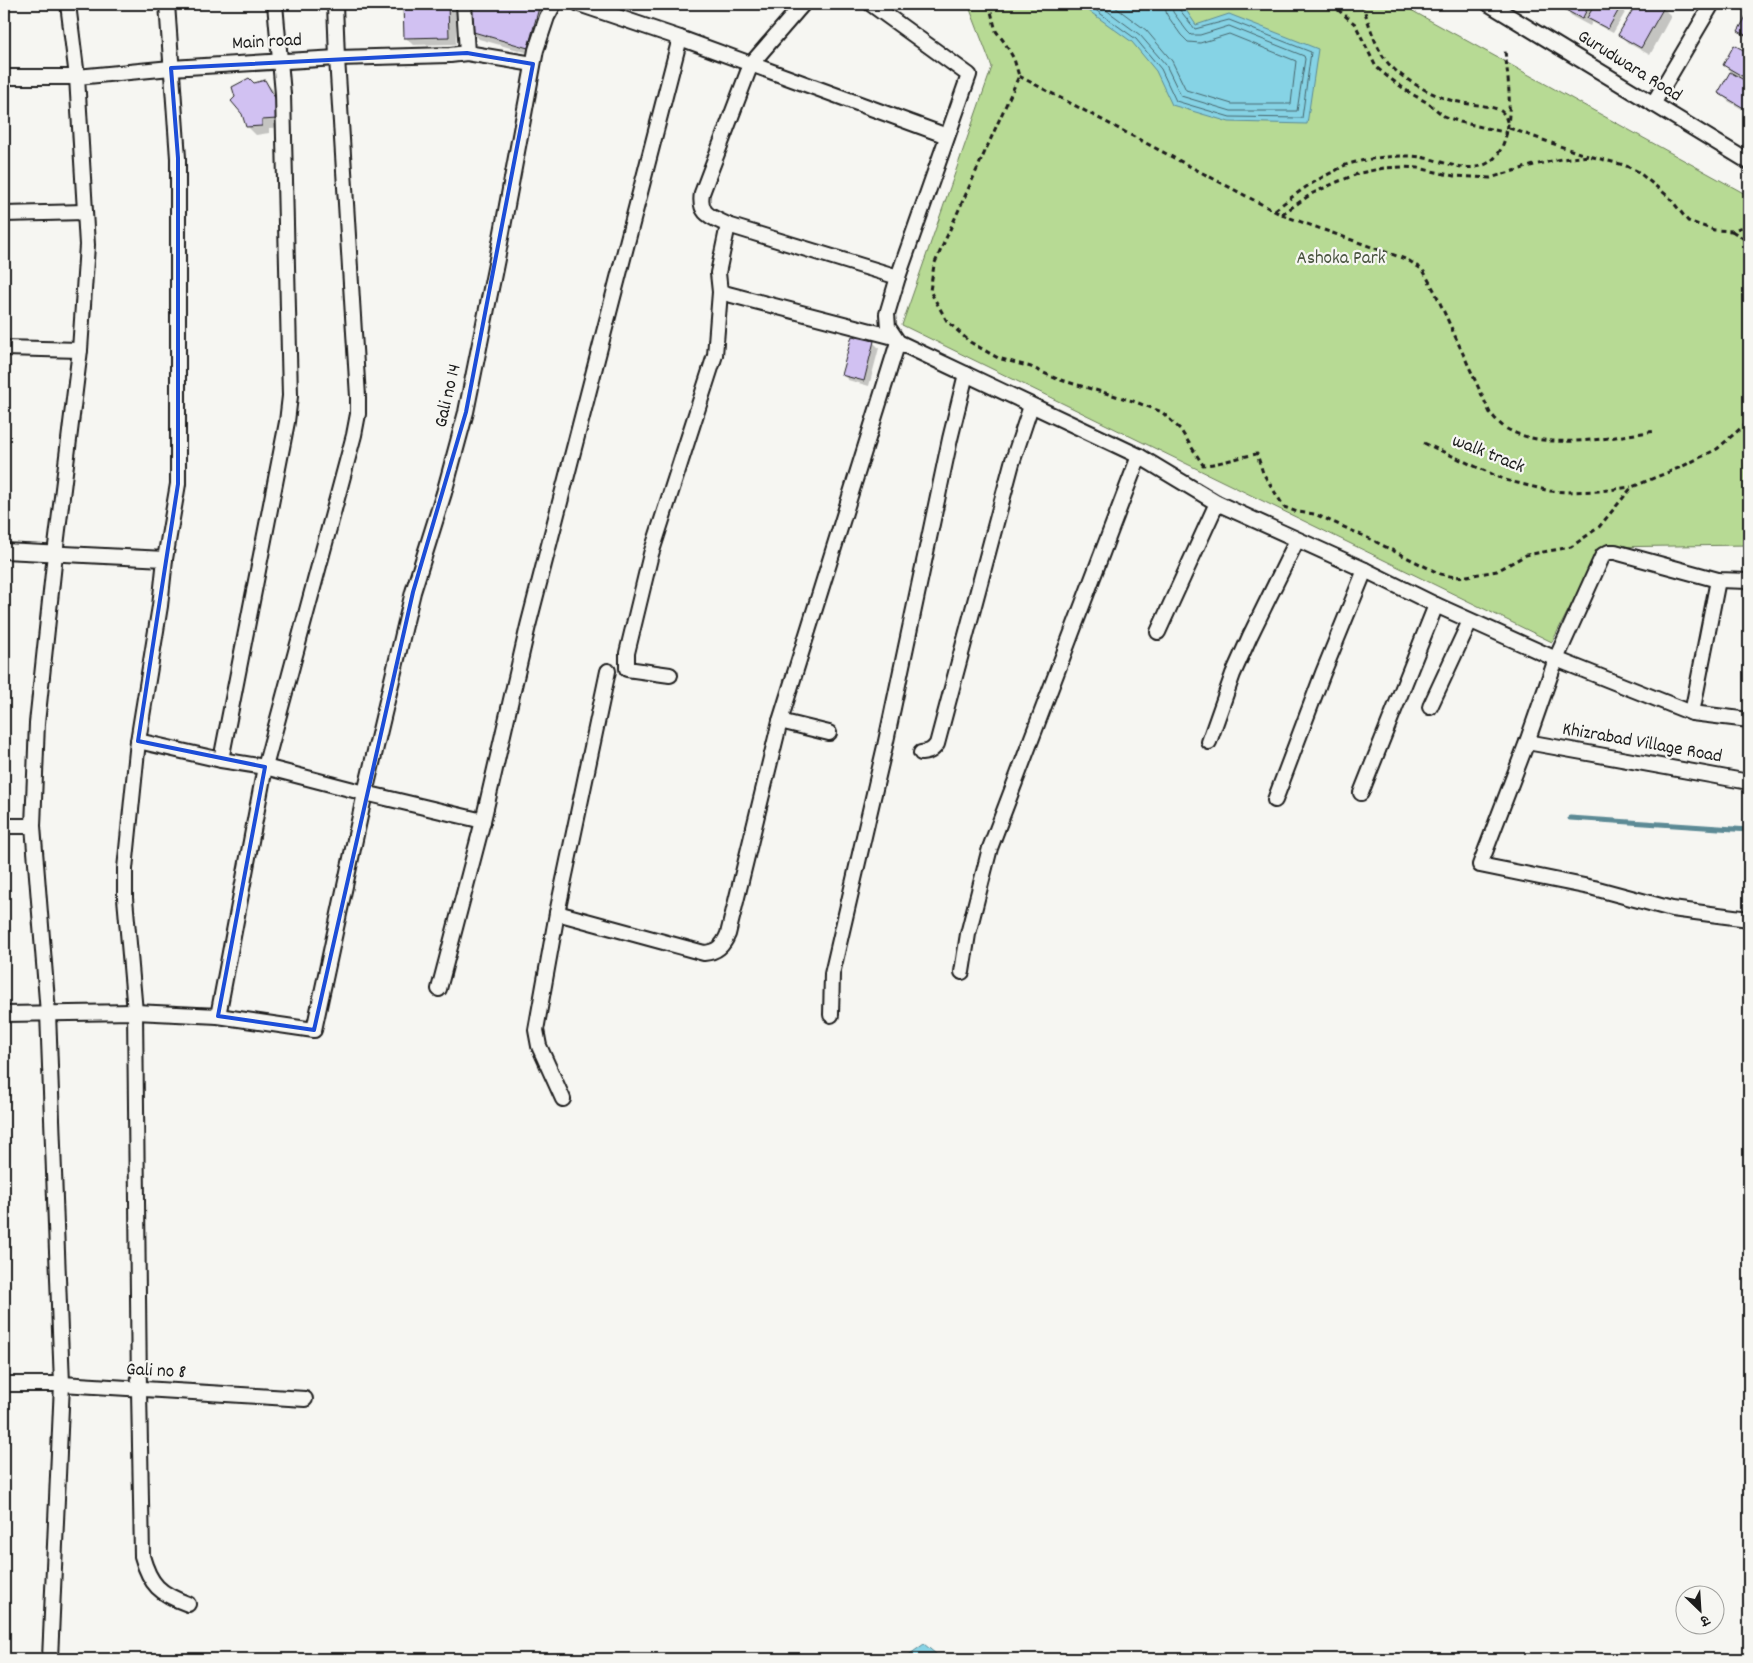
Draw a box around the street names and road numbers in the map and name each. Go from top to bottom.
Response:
street label: Gurudwara Road [1571,24,1687,110]
street label: Main road [231,28,303,58]
street label: Gali no 14 [429,362,469,430]
street label: walk track [1448,428,1529,482]
street label: Khizrabad Village Road [1560,717,1724,771]
street label: Gali no 8 [125,1357,187,1387]

